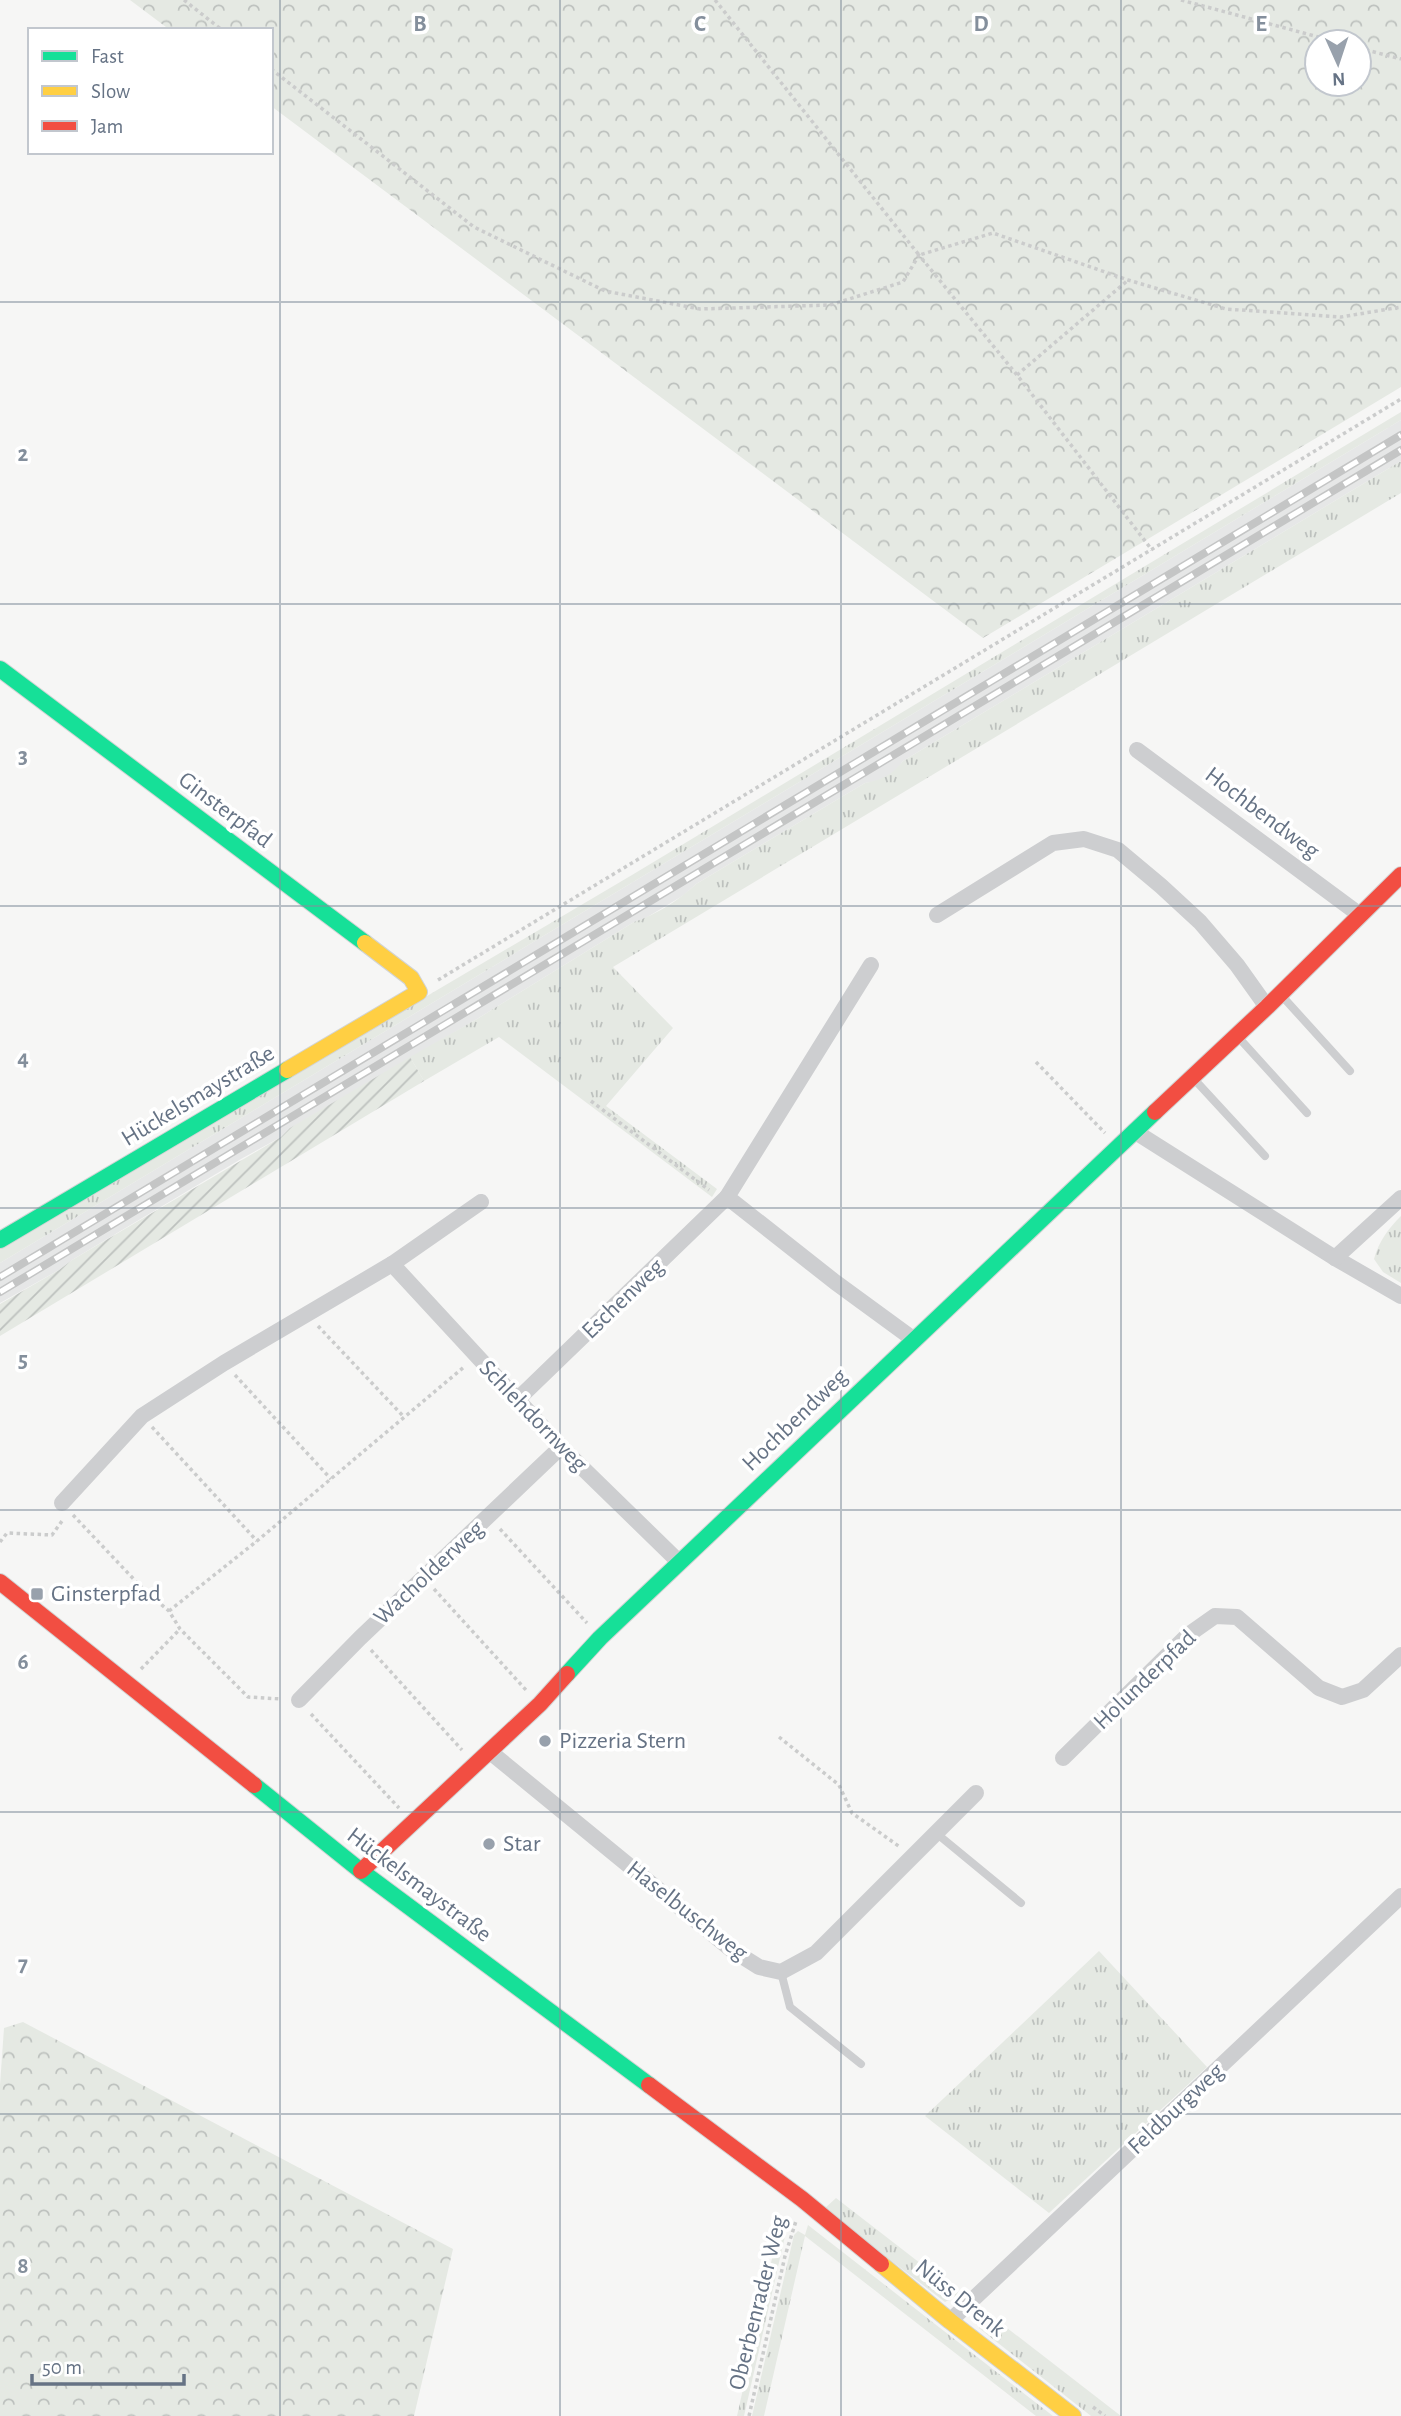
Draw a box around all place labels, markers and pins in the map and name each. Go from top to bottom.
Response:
place label: Ginsterpfad [51,1582,161,1606]
marker: Ginsterpfad [29,1586,45,1602]
place label: Pizzeria Stern [559,1729,686,1753]
marker: Pizzeria Stern [537,1733,553,1749]
place label: Star [503,1832,541,1856]
marker: Star [481,1836,497,1852]

